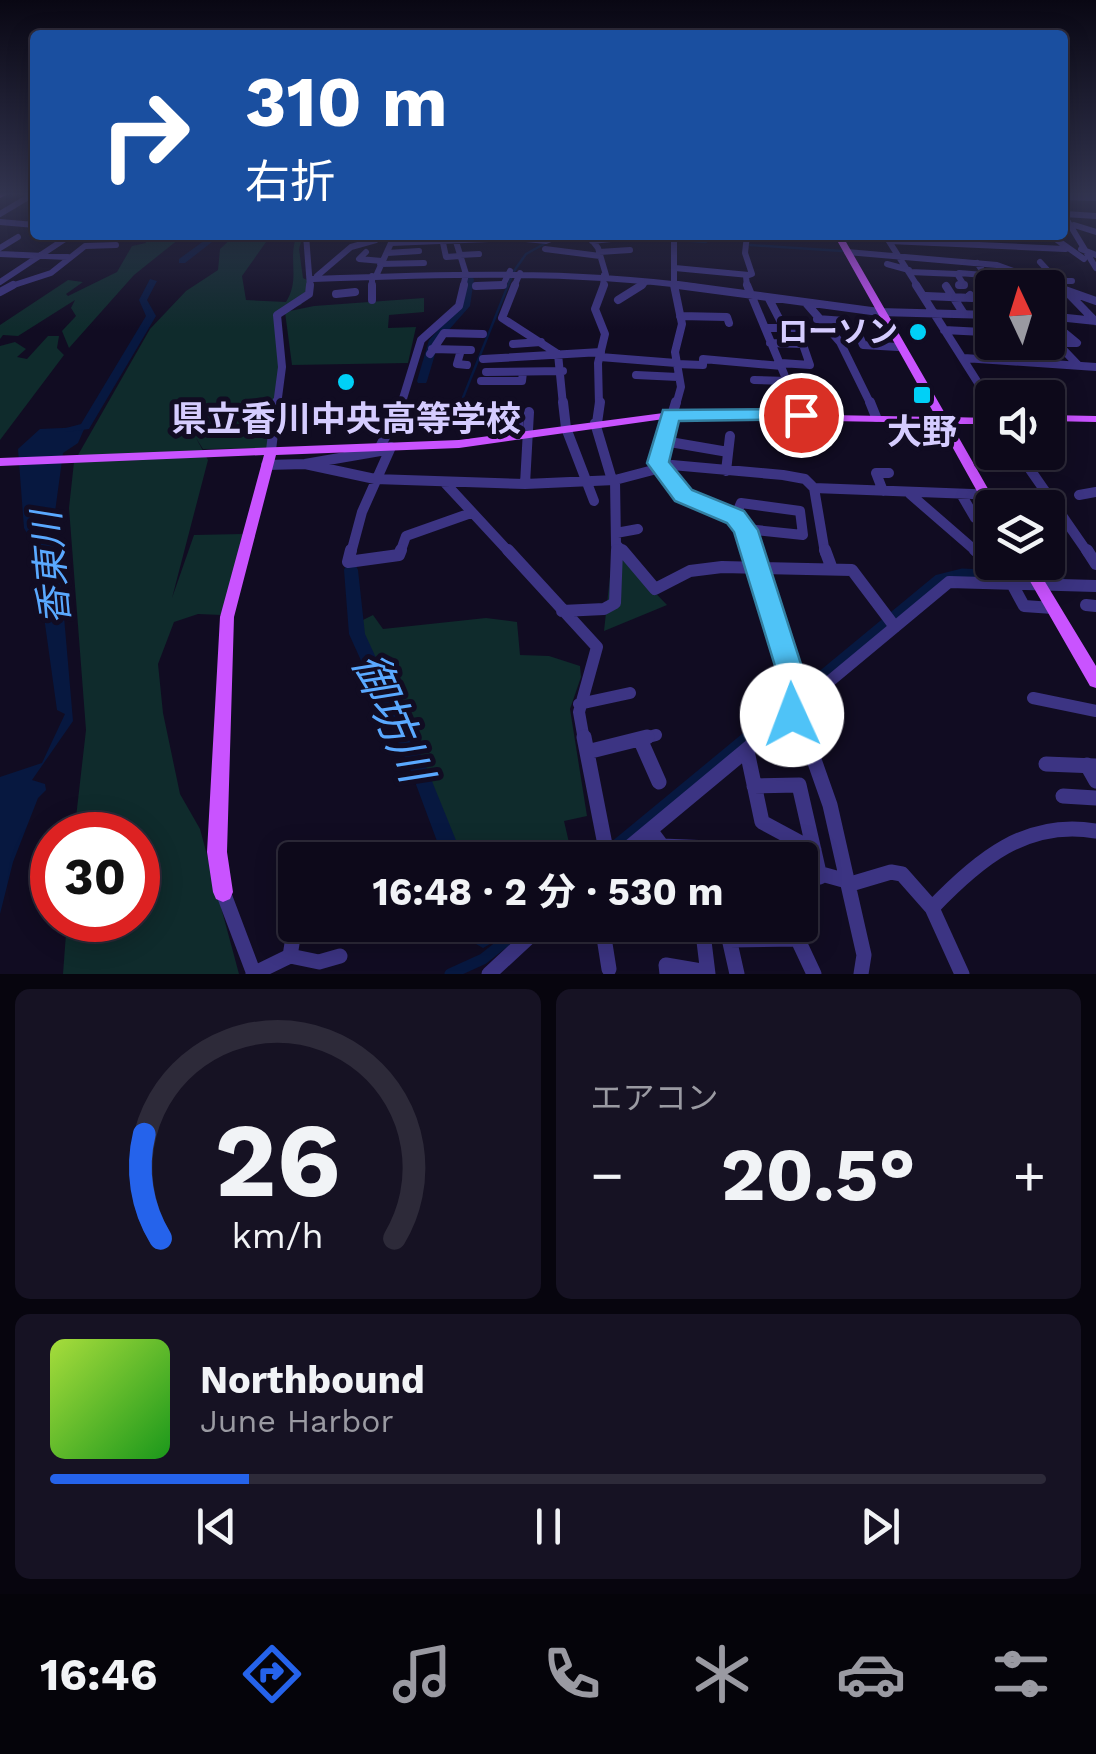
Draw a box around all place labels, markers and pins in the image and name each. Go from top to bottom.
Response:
place label: ローソン [778,314,898,349]
marker: ローソン [907,321,929,343]
marker: 県立香川中央高等学校 [335,371,357,393]
pin [759,373,844,458]
marker: 大野 [911,384,933,406]
place label: 県立香川中央高等学校 [171,398,521,440]
place label: 大野 [887,411,957,453]

